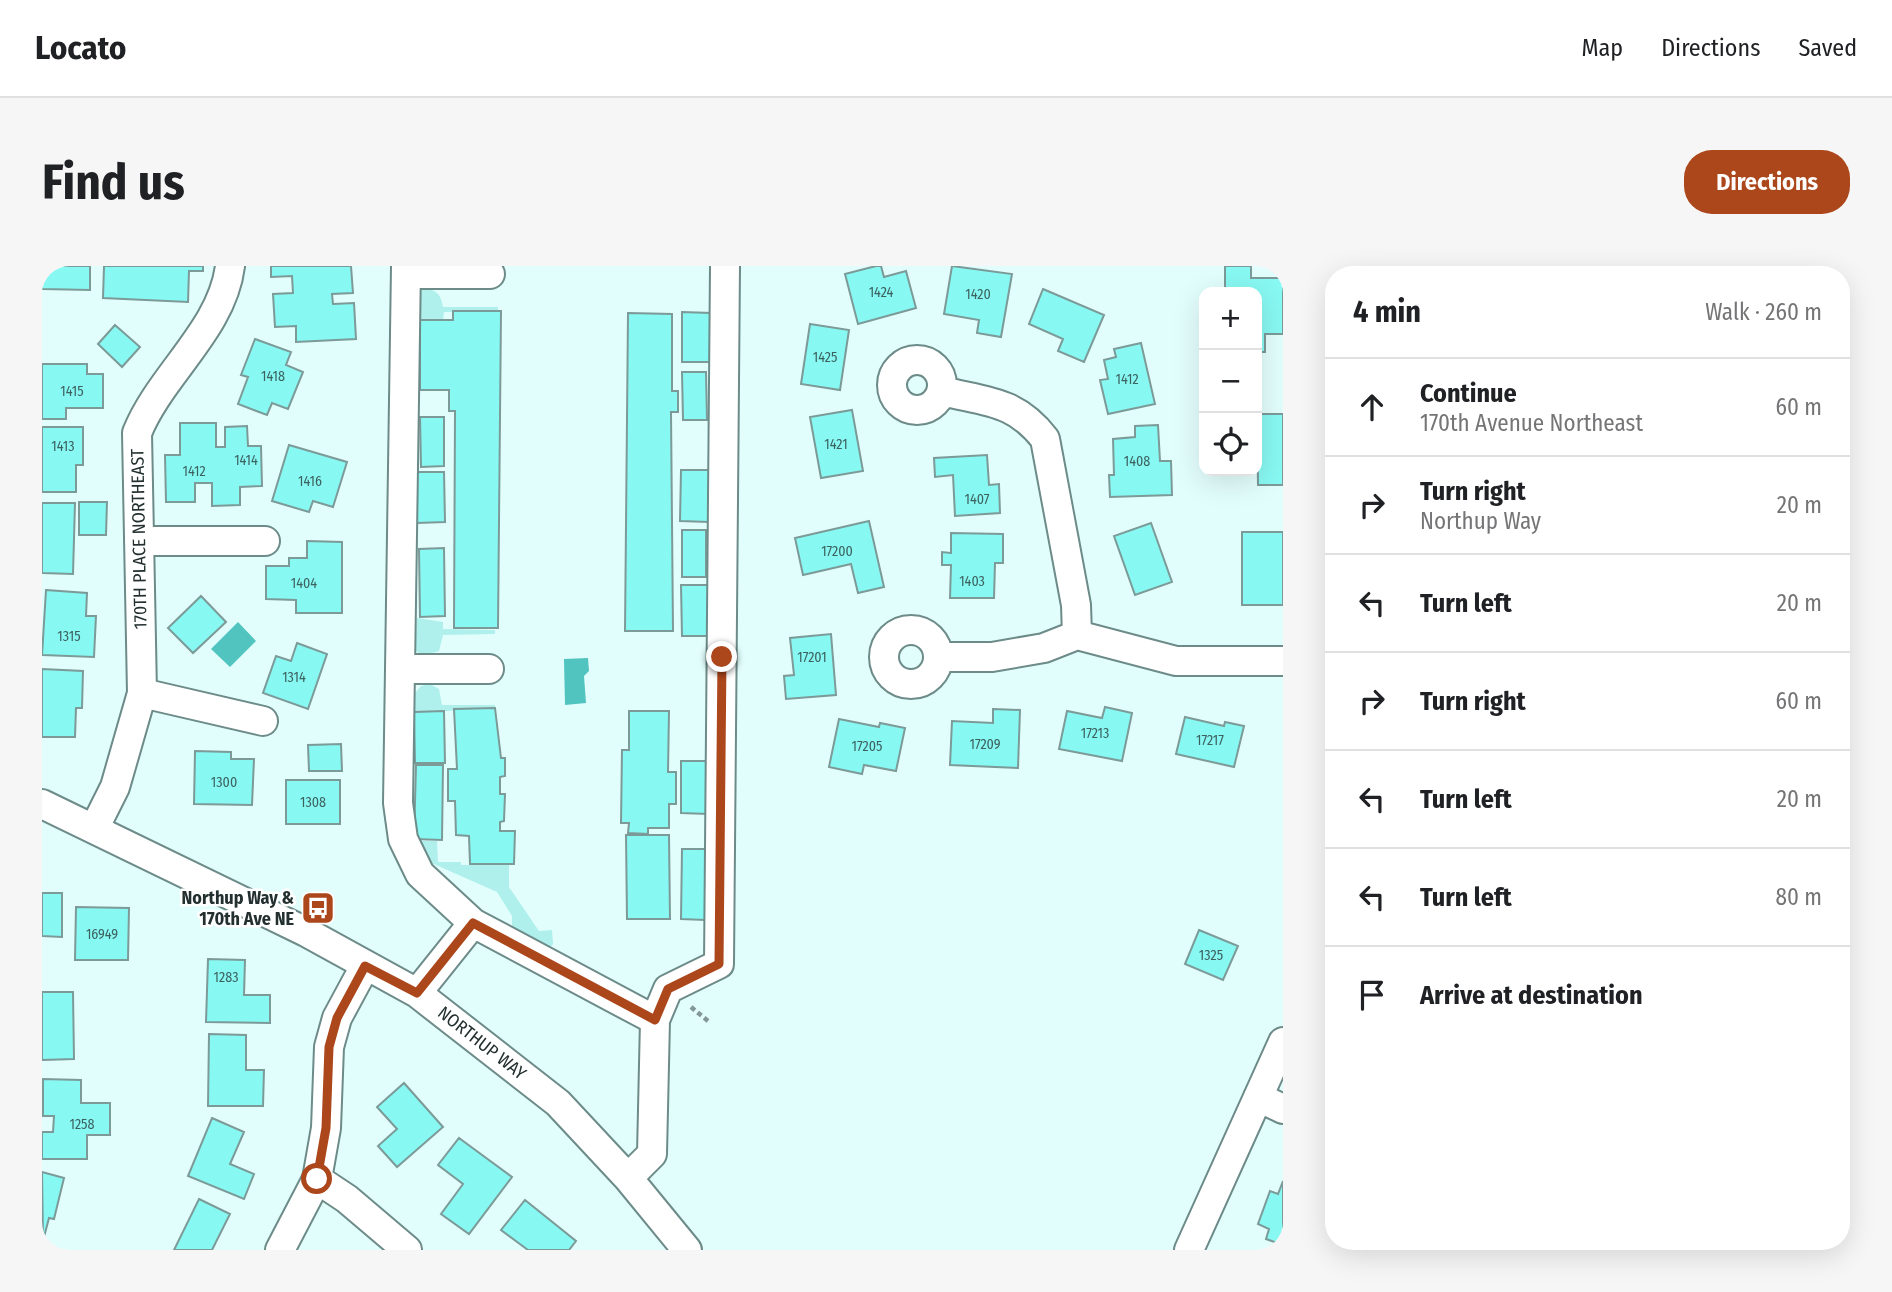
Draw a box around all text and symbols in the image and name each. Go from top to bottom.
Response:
text: Locato [35,28,126,68]
text: Map [1582,34,1623,62]
text: Directions [1661,34,1760,62]
text: Saved [1798,34,1857,62]
button: Directions [1684,150,1850,214]
text: Find us [42,153,185,212]
house number: 1424 [869,284,894,301]
house number: 1420 [965,286,991,303]
map controls [1199,287,1262,476]
button: + [1199,287,1262,350]
text: 4 min [1353,294,1421,330]
text: Walk · 260 m [1705,298,1822,326]
house number: 1425 [813,349,837,366]
button: − [1199,350,1262,413]
house number: 1418 [261,368,285,385]
house number: 1412 [1115,371,1139,388]
text: Continue [1420,378,1517,409]
house number: 1415 [60,383,84,400]
icon: ahead [1353,388,1391,426]
text: 60 m [1776,393,1822,421]
text: 170th Avenue Northeast [1420,409,1643,437]
button: locate [1199,413,1262,476]
house number: 1421 [824,436,848,453]
house number: 1413 [51,438,75,455]
street label: 170TH PLACE NORTHEAST [126,448,152,629]
house number: 1414 [234,452,258,469]
house number: 1408 [1124,453,1150,470]
house number: 1412 [182,463,206,480]
house number: 1416 [298,473,322,490]
text: Turn right [1420,476,1526,507]
icon: right [1353,486,1391,524]
house number: 1407 [965,491,990,508]
text: 20 m [1777,491,1822,519]
text: Northup Way [1420,507,1541,535]
house number: 17200 [821,543,853,560]
house number: 1403 [959,573,985,590]
house number: 1404 [291,575,317,592]
icon: left [1353,584,1391,622]
text: Turn left [1420,588,1512,619]
text: 20 m [1777,589,1822,617]
house number: 1315 [57,628,81,645]
route end [706,641,737,672]
house number: 17201 [797,649,827,666]
house number: 1314 [282,669,306,686]
icon: right [1353,682,1391,720]
text: Turn right [1420,686,1526,717]
text: 60 m [1776,687,1822,715]
house number: 17213 [1081,725,1109,742]
house number: 17217 [1196,732,1224,749]
house number: 17209 [969,736,1001,753]
house number: 17205 [852,738,882,755]
house number: 1300 [211,774,237,791]
icon: left [1353,780,1391,818]
text: Turn left [1420,784,1512,815]
text: 20 m [1777,785,1822,813]
house number: 1308 [300,794,326,811]
icon: left [1353,878,1391,916]
text: Turn left [1420,882,1512,913]
text: 80 m [1775,883,1822,911]
place label: Northup Way & 170th Ave NE [182,887,295,930]
bus stop icon: Northup Way & 170th Ave NE [299,889,337,927]
house number: 16949 [86,926,118,943]
house number: 1325 [1199,947,1223,964]
house number: 1283 [214,969,238,986]
icon: arrive [1353,976,1391,1014]
text: Arrive at destination [1420,980,1643,1011]
street label: NORTHUP WAY [433,1002,531,1084]
house number: 1258 [69,1116,95,1133]
route start [301,1163,332,1194]

